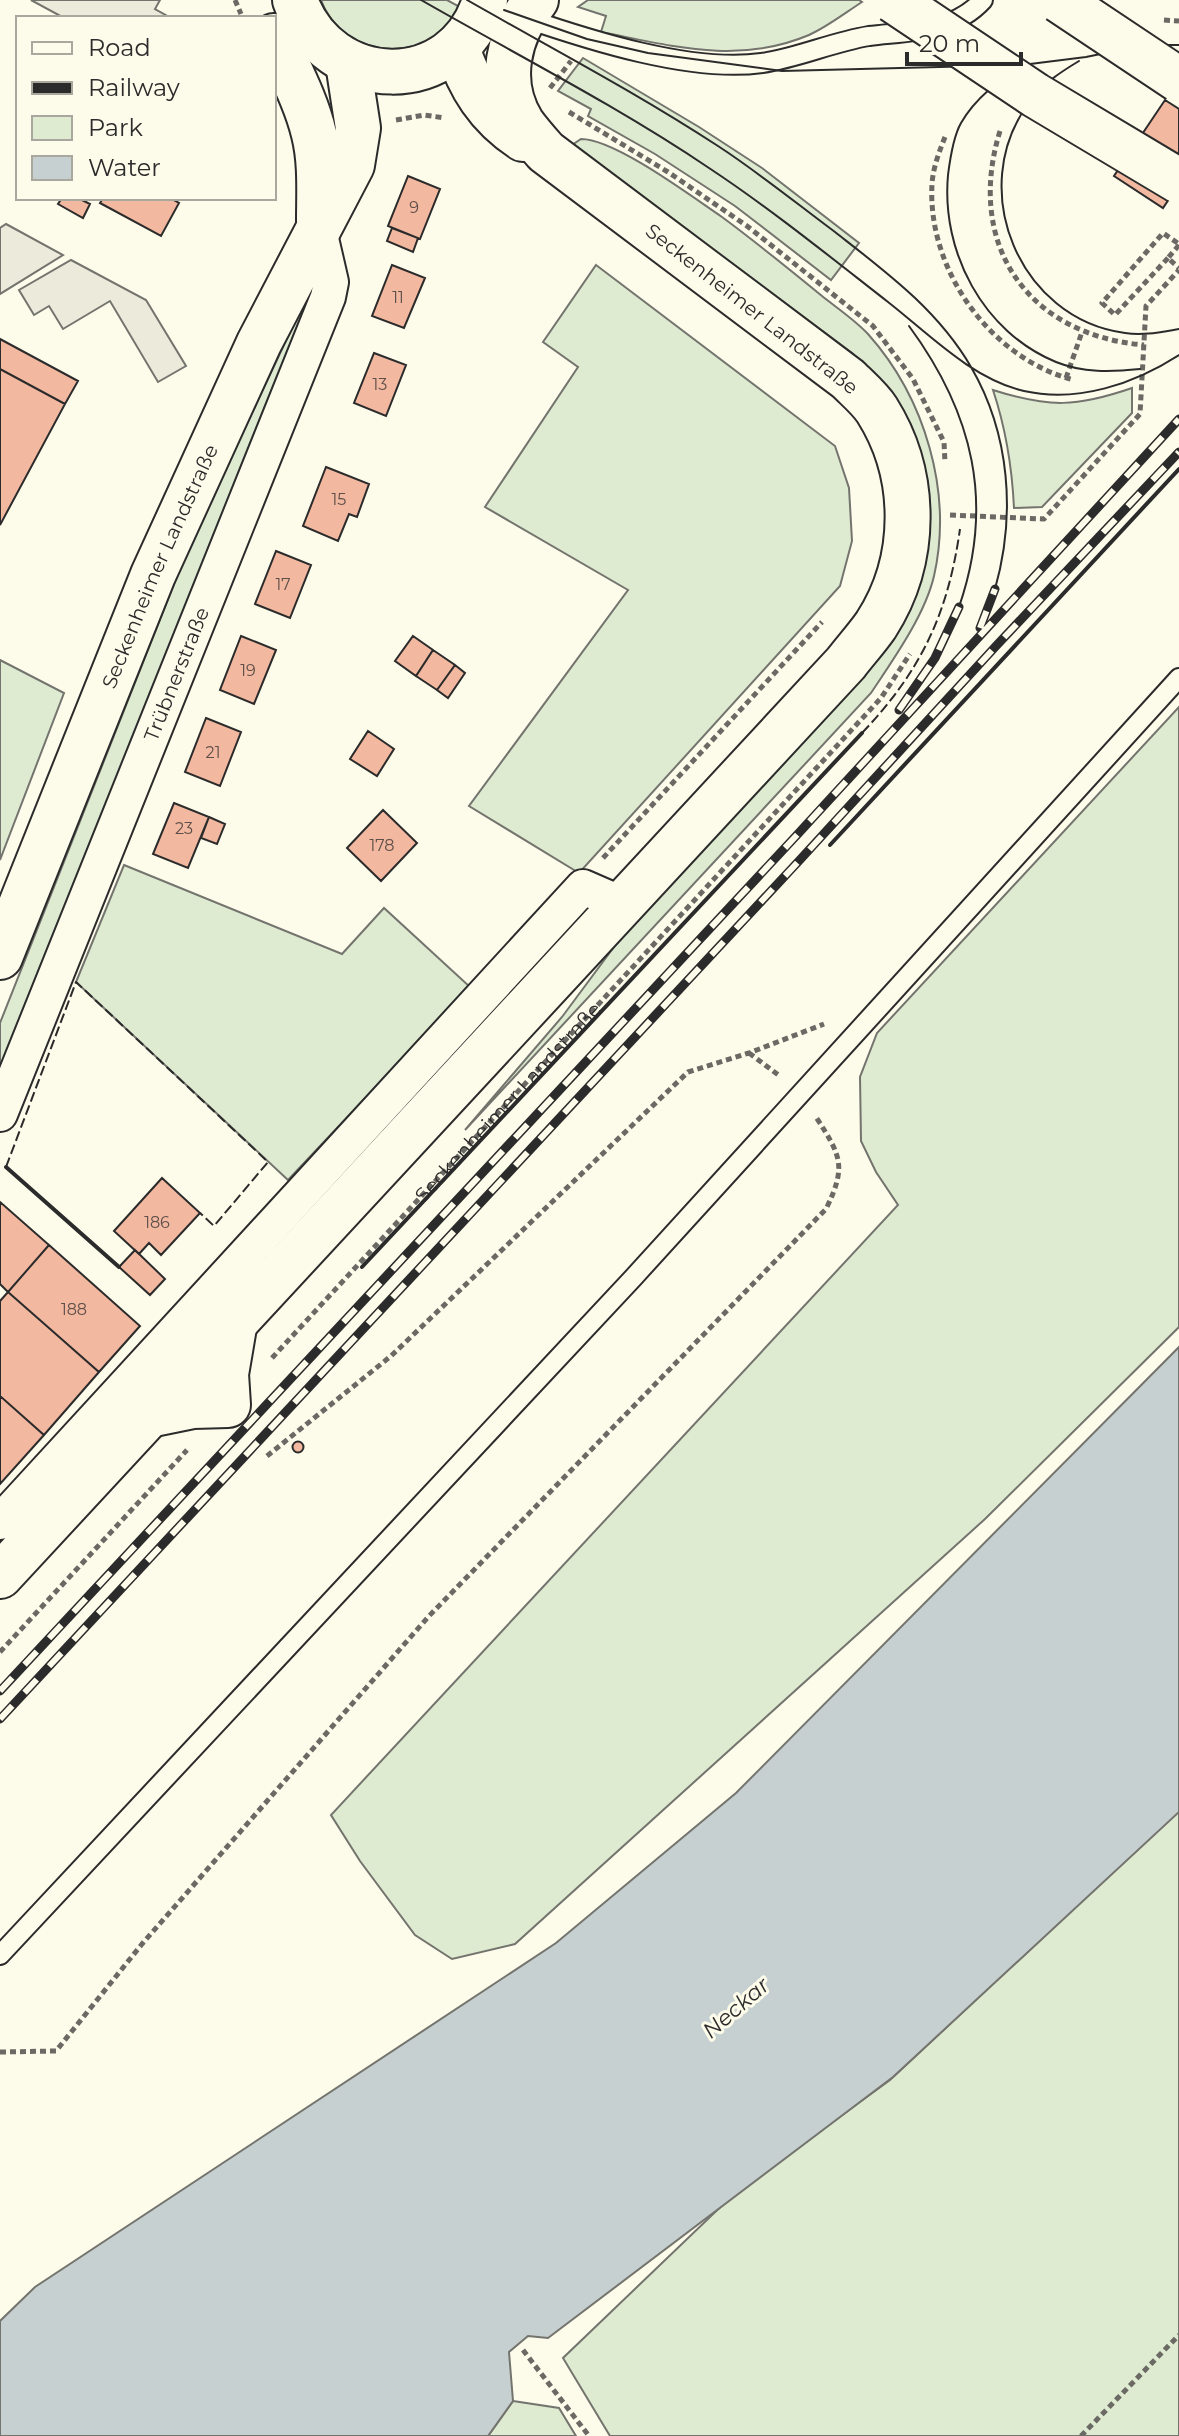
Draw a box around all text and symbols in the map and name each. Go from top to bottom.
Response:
legend [16,16,276,200]
scale bar [907,16,1021,66]
text: 20 m [919,29,980,58]
text: Road [88,33,151,62]
text: Railway [88,73,180,102]
text: Park [88,113,143,142]
text: Water [88,153,161,182]
house number: 9 [409,198,419,217]
street label: Seckenheimer Landstraße [641,219,863,399]
house number: 11 [392,288,404,307]
house number: 13 [373,375,387,394]
street label: Seckenheimer Landstraße [97,441,223,692]
house number: 15 [332,490,346,509]
house number: 17 [275,575,291,594]
street label: Trübnerstraße [139,604,214,745]
house number: 19 [240,661,256,680]
house number: 21 [206,743,220,762]
house number: 23 [175,819,193,838]
house number: 178 [369,836,395,855]
street label: Seckenheimer Landstraße [410,997,606,1207]
house number: 186 [144,1213,170,1232]
house number: 188 [61,1300,87,1319]
water label: Neckar [697,1971,776,2044]

